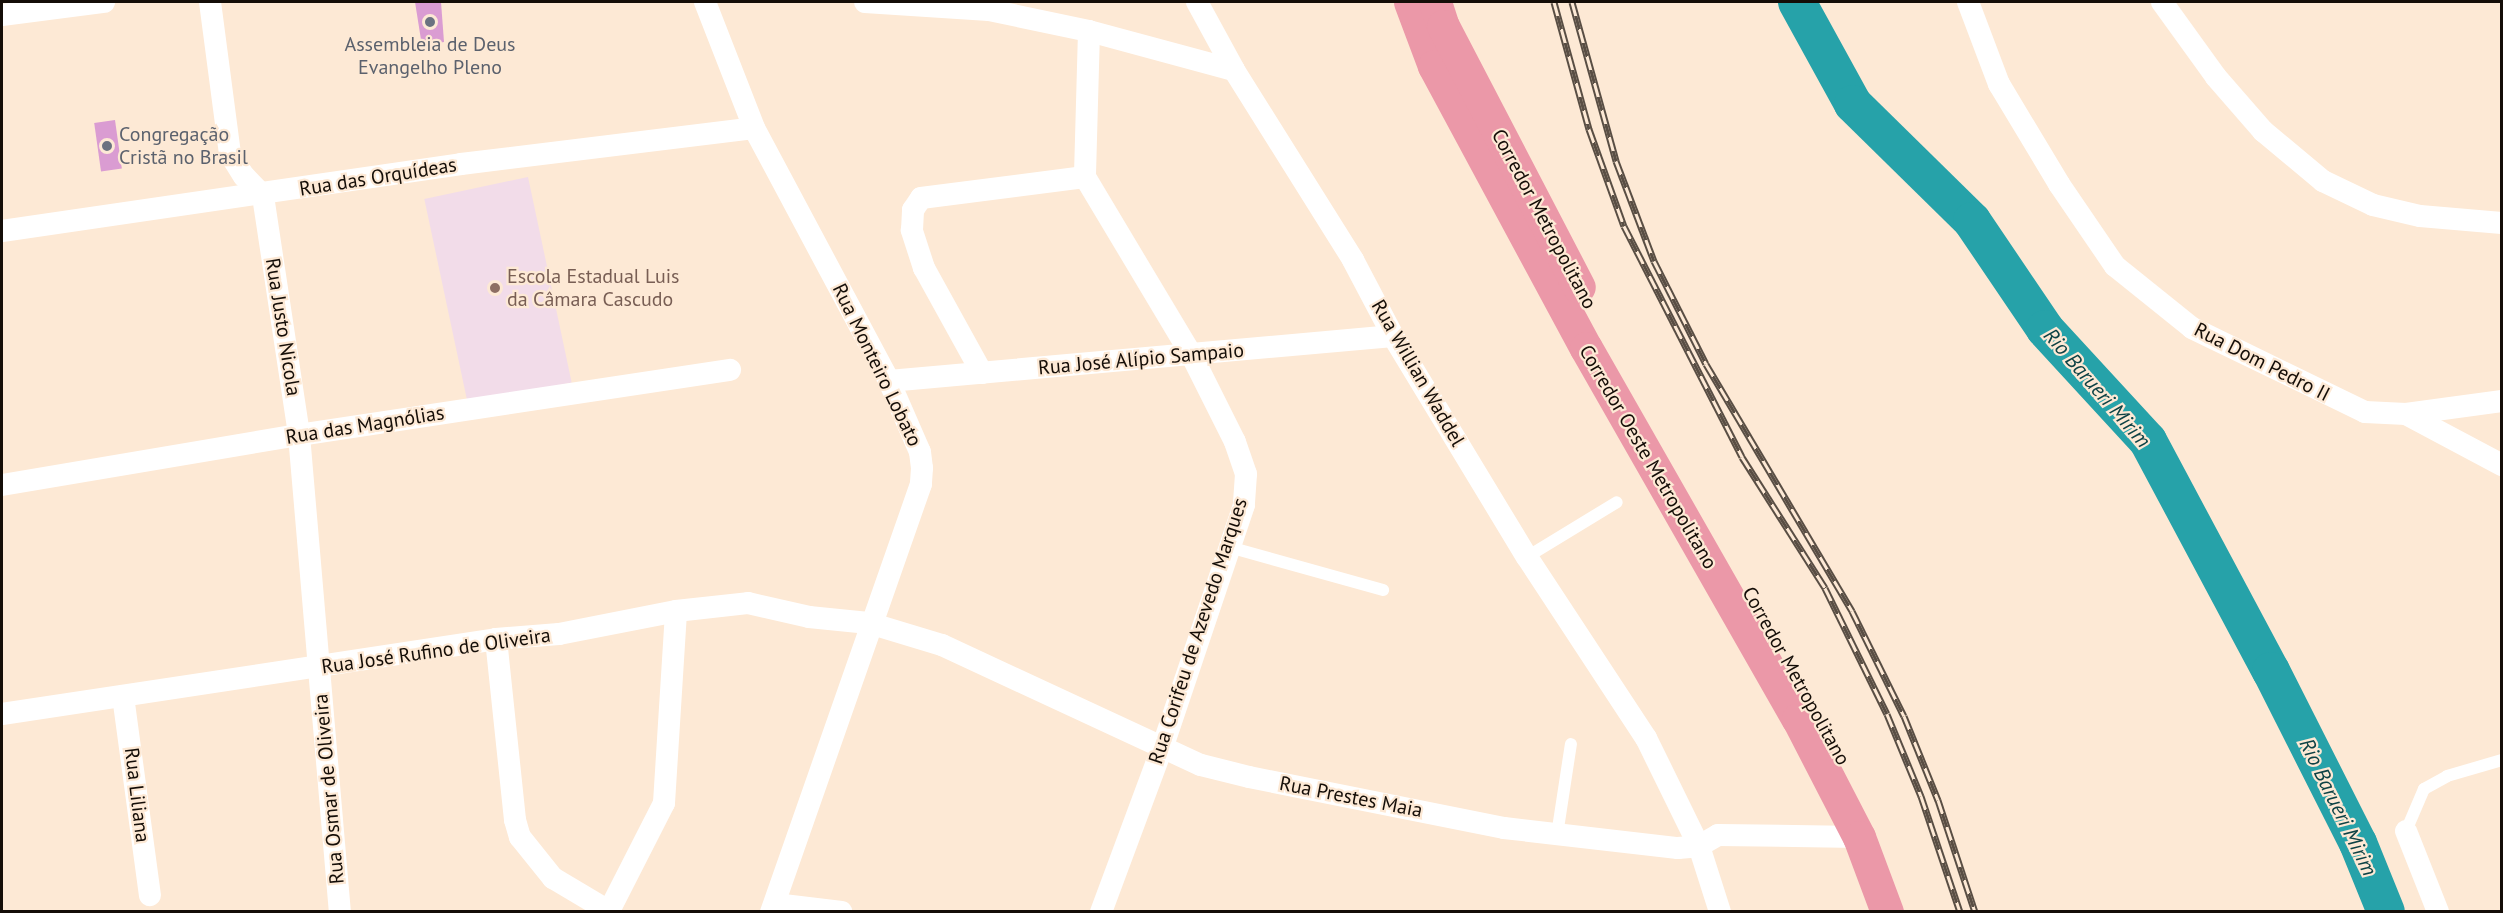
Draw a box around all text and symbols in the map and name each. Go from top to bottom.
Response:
marker: Assembleia de Deus Evangelho Pleno [423,15,437,29]
place label: Assembleia de Deus Evangelho Pleno [344,32,516,79]
place label: Congregação Cristã no Brasil [119,122,248,169]
street label: Corredor Metropolitano [1486,125,1602,313]
marker: Congregação Cristã no Brasil [100,139,114,153]
street label: Rua das Orquídeas [298,153,458,201]
street label: Rua Justo Nicola [260,256,306,398]
place label: Escola Estadual Luis da Câmara Cascudo [507,264,679,311]
street label: Rua Monteiro Lobato [827,280,927,450]
marker: Escola Estadual Luis da Câmara Cascudo [488,281,502,295]
street label: Rua Willian Waddel [1366,295,1470,451]
street label: Rua Dom Pedro II [2190,317,2334,407]
water label: Rio Barueri Mirim [2038,323,2156,453]
street label: Rua José Alípio Sampaio [1037,338,1245,380]
street label: Corredor Oeste Metropolitano [1574,341,1722,573]
street label: Rua das Magnólias [284,401,446,449]
street label: Rua Corifeu de Azevedo Marques [1144,495,1252,767]
street label: Corredor Metropolitano [1737,583,1855,769]
street label: Rua José Rufino de Oliveira [320,623,552,679]
street label: Rua Osmar de Oliveira [309,693,349,885]
water label: Rio Barueri Mirim [2294,734,2382,880]
street label: Rua Liliana [119,746,155,844]
street label: Rua Prestes Maia [1277,771,1425,823]

